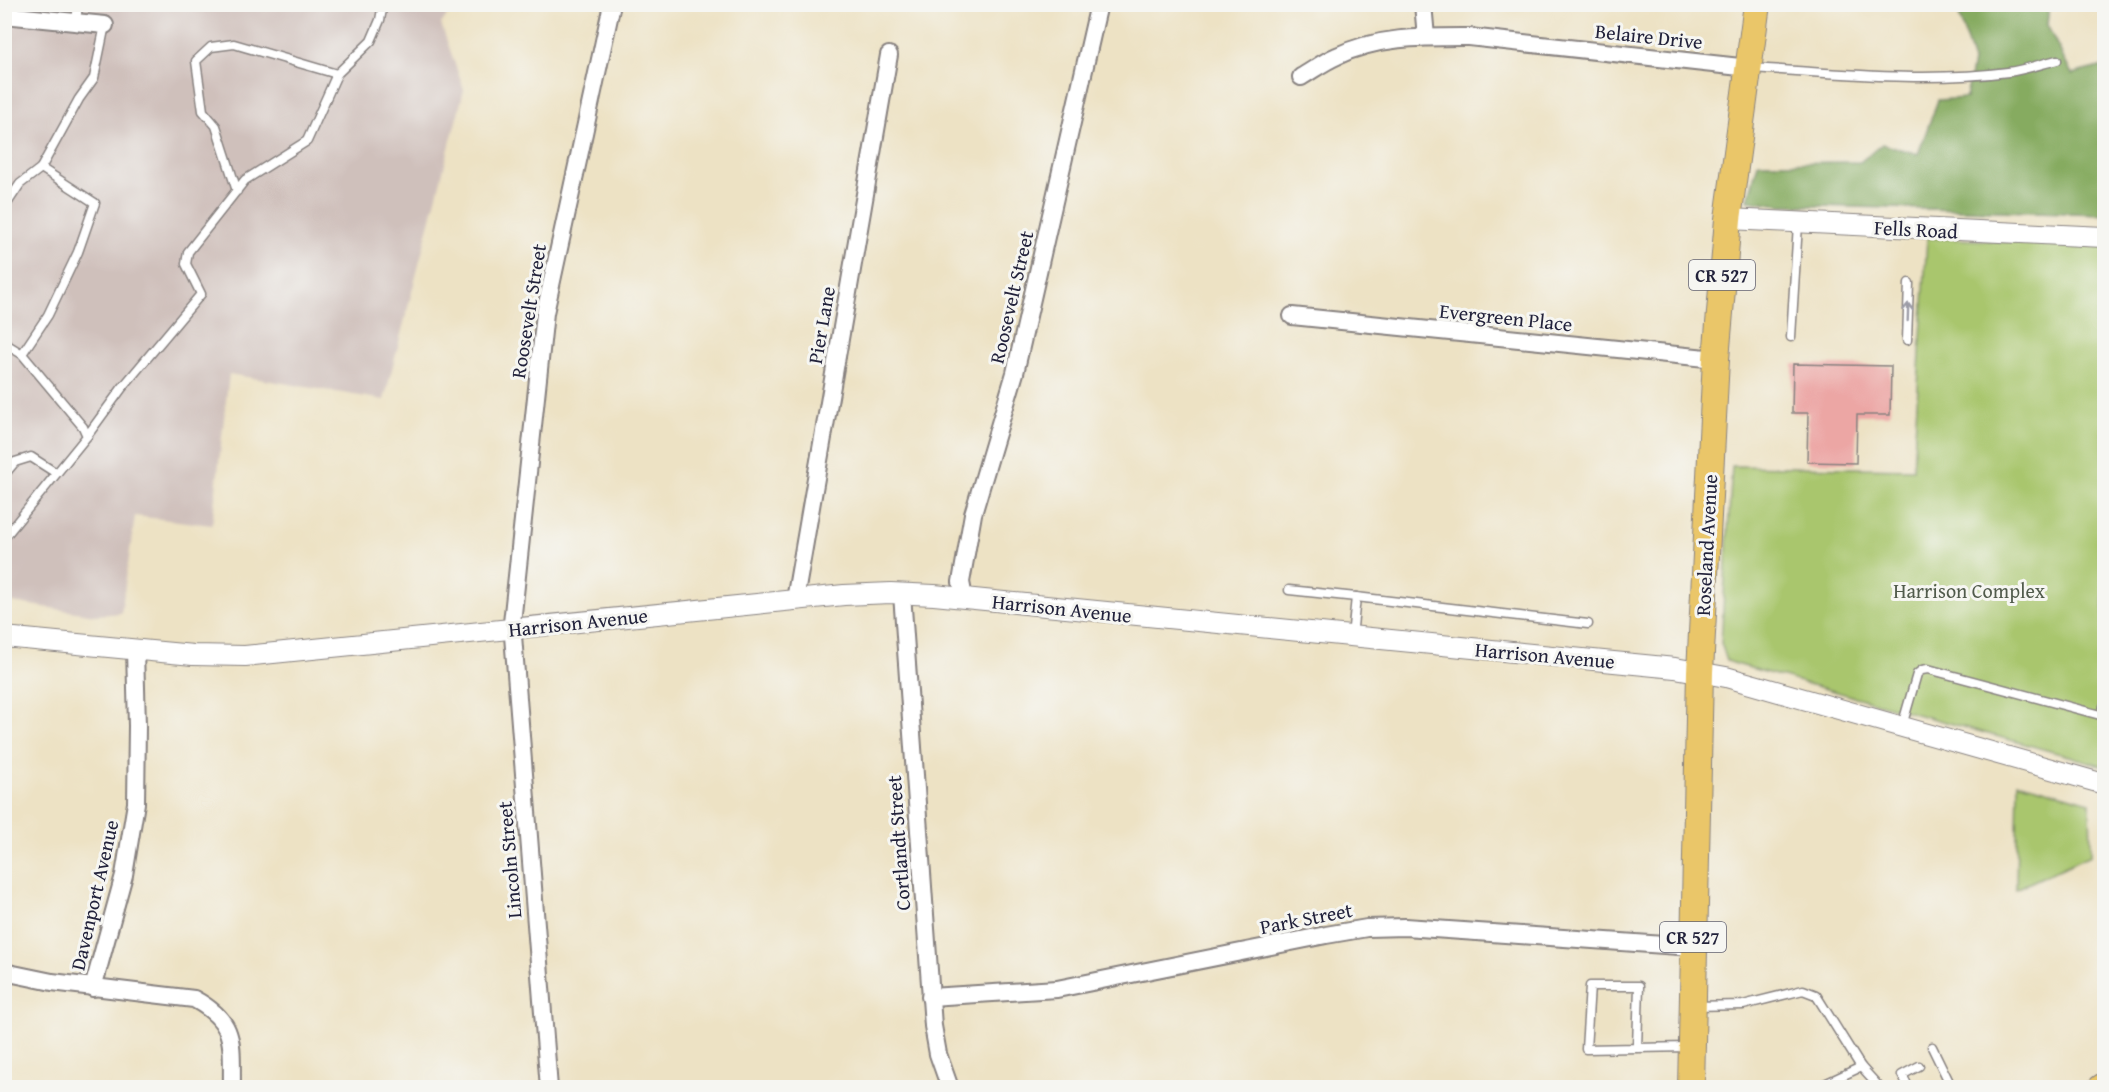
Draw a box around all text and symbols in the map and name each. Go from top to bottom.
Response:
street label: Belaire Drive [1594,16,1704,56]
street label: Fells Road [1873,212,1959,246]
street label: Roosevelt Street [982,228,1040,366]
street label: Roosevelt Street [503,242,553,380]
road number: CR 527 [1689,260,1755,290]
street label: Pier Lane [800,284,842,366]
street label: Evergreen Place [1438,296,1574,338]
one-way arrow [1902,302,1913,322]
street label: Roseland Avenue [1688,473,1724,617]
park label: Harrison Complex [1893,576,2046,605]
street label: Harrison Avenue [991,586,1133,630]
street label: Harrison Avenue [507,600,649,644]
street label: Harrison Avenue [1474,634,1616,676]
street label: Cortlandt Street [879,774,917,912]
street label: Lincoln Street [489,800,529,920]
street label: Davenport Avenue [63,817,125,973]
street label: Park Street [1257,895,1355,941]
road number: CR 527 [1660,922,1726,952]

